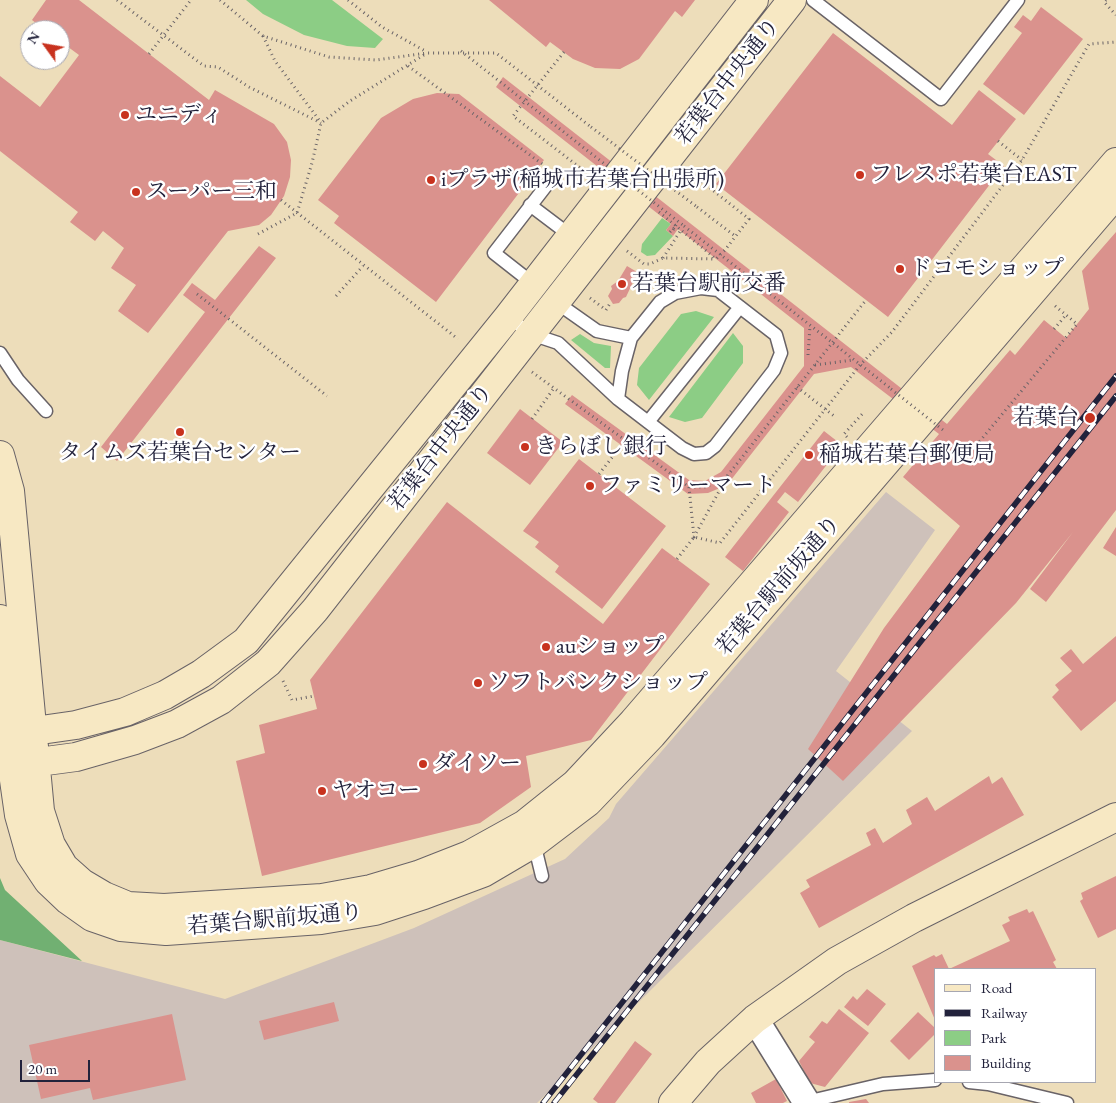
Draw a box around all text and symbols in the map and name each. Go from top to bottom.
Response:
street label: 若葉台中央通り [670,13,786,151]
north arrow [20,20,70,70]
text: N [22,28,44,47]
place label: ユニディ [135,102,223,128]
marker: ユニディ [119,109,131,121]
place label: フレスポ若葉台EAST [870,162,1077,188]
place label: iプラザ(稲城市若葉台出張所) [441,167,724,193]
marker: フレスポ若葉台EAST [854,169,866,181]
marker: iプラザ(稲城市若葉台出張所) [425,174,437,186]
place label: スーパー三和 [146,179,277,205]
marker: スーパー三和 [130,186,142,198]
place label: ドコモショップ [910,256,1064,282]
marker: ドコモショップ [894,263,906,275]
place label: 若葉台駅前交番 [632,271,786,297]
marker: 若葉台駅前交番 [616,278,628,290]
street label: 若葉台中央通り [383,379,499,517]
place label: 若葉台 [1013,405,1079,431]
marker: 若葉台 [1083,411,1097,425]
marker: タイムズ若葉台センター [174,426,186,438]
place label: きらぼし銀行 [535,434,667,460]
place label: タイムズ若葉台センター [59,440,301,466]
marker: きらぼし銀行 [519,441,531,453]
place label: 稲城若葉台郵便局 [819,442,995,468]
marker: 稲城若葉台郵便局 [803,449,815,461]
place label: ファミリーマート [600,473,776,499]
marker: ファミリーマート [584,480,596,492]
street label: 若葉台駅前坂通り [711,511,847,661]
place label: auショップ [556,634,664,660]
marker: auショップ [540,641,552,653]
place label: ソフトバンクショップ [488,670,708,696]
marker: ソフトバンクショップ [472,677,484,689]
place label: ダイソー [433,751,521,777]
marker: ダイソー [417,758,429,770]
place label: ヤオコー [332,778,420,804]
marker: ヤオコー [316,785,328,797]
street label: 若葉台駅前坂通り [186,899,364,941]
legend [934,968,1096,1083]
text: Road [981,978,1012,997]
text: Railway [981,1003,1027,1022]
text: Park [981,1028,1007,1047]
scale bar [22,1050,92,1082]
text: Building [981,1053,1031,1072]
text: 20 m [28,1059,57,1078]

